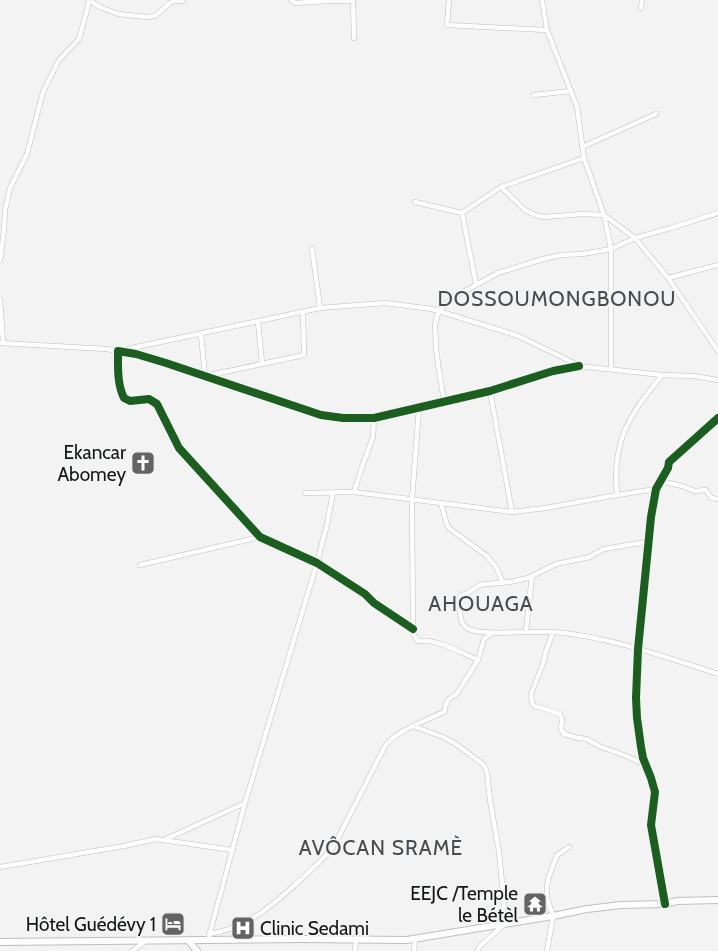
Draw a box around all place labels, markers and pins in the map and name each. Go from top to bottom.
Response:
place label: Ekancar Abomey [57,441,126,486]
church icon: Ekancar Abomey [130,450,156,476]
place label: EEJC /Temple le Bétèl [410,882,519,927]
temple icon: EEJC /Temple le Bétèl [522,891,548,917]
hotel icon: Hôtel Guédévy 1 [160,911,186,937]
place label: Hôtel Guédévy 1 [26,913,156,936]
hospital icon: Clinic Sedami [230,915,256,941]
place label: Clinic Sedami [260,917,369,940]

